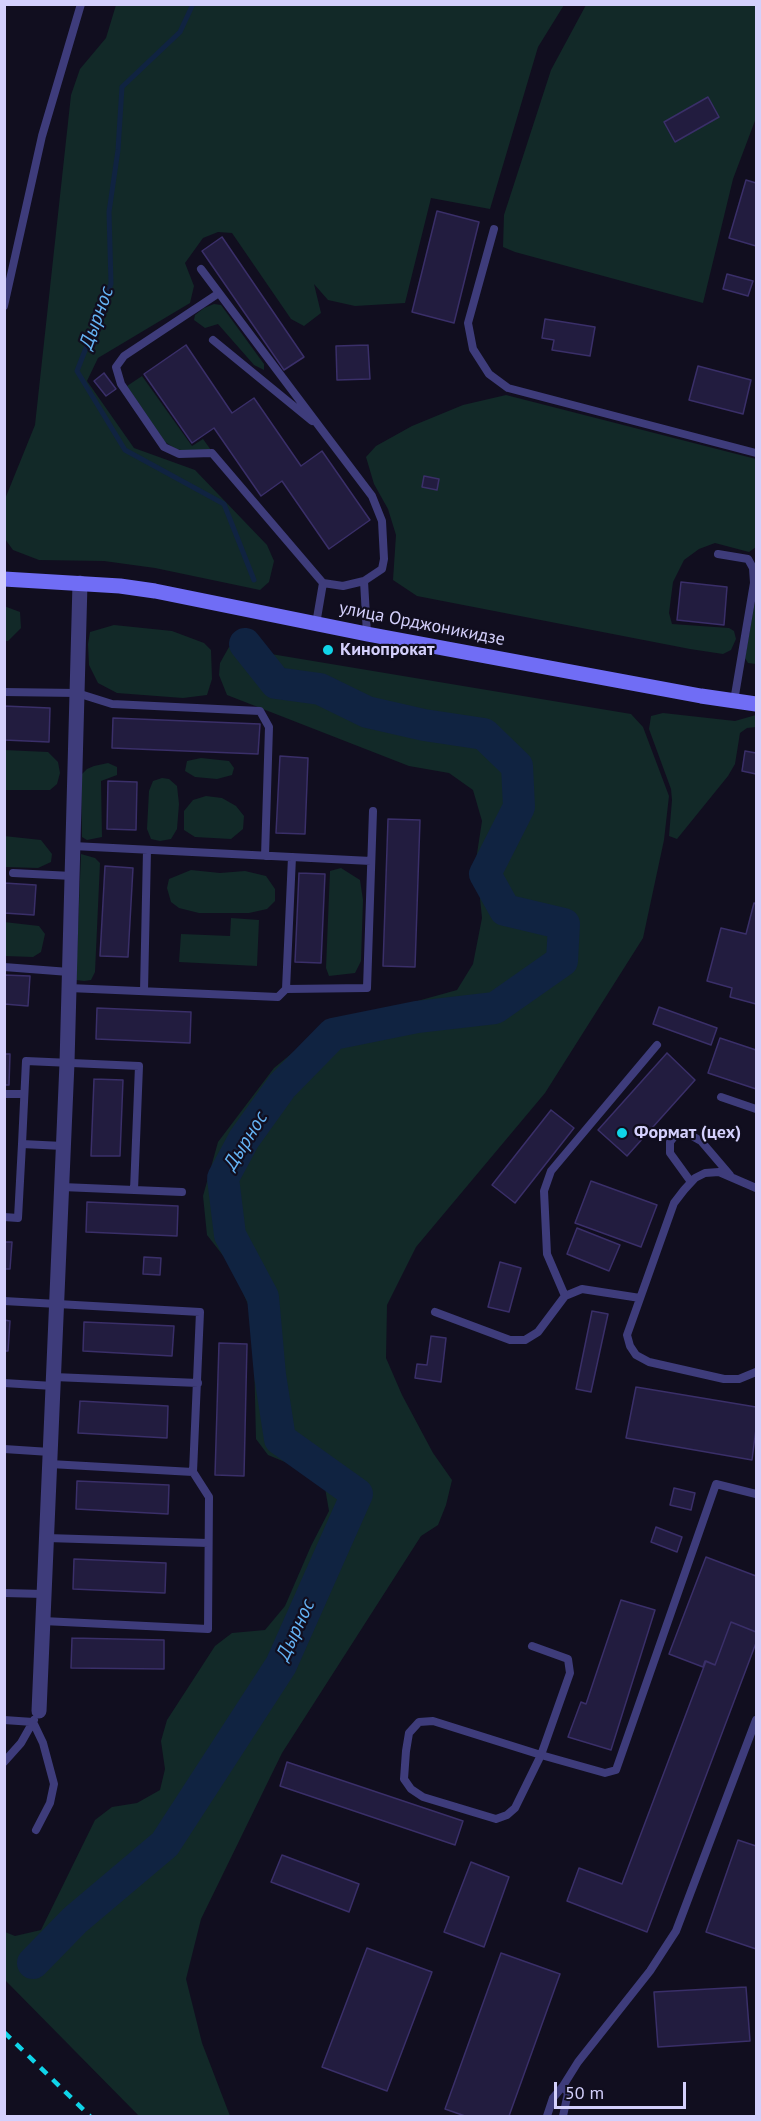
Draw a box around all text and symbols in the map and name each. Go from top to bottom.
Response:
water label: Дырнос [75,284,119,352]
street label: улица Орджоникидзе [337,597,507,651]
place label: Кинопрокат [340,639,435,661]
marker: Кинопрокат [321,643,335,657]
water label: Дырнос [219,1107,273,1175]
place label: Формат (цех) [634,1122,741,1144]
marker: Формат (цех) [615,1126,629,1140]
water label: Дырнос [272,1596,320,1664]
scale bar [557,2070,689,2108]
text: 50 m [565,2081,604,2104]

